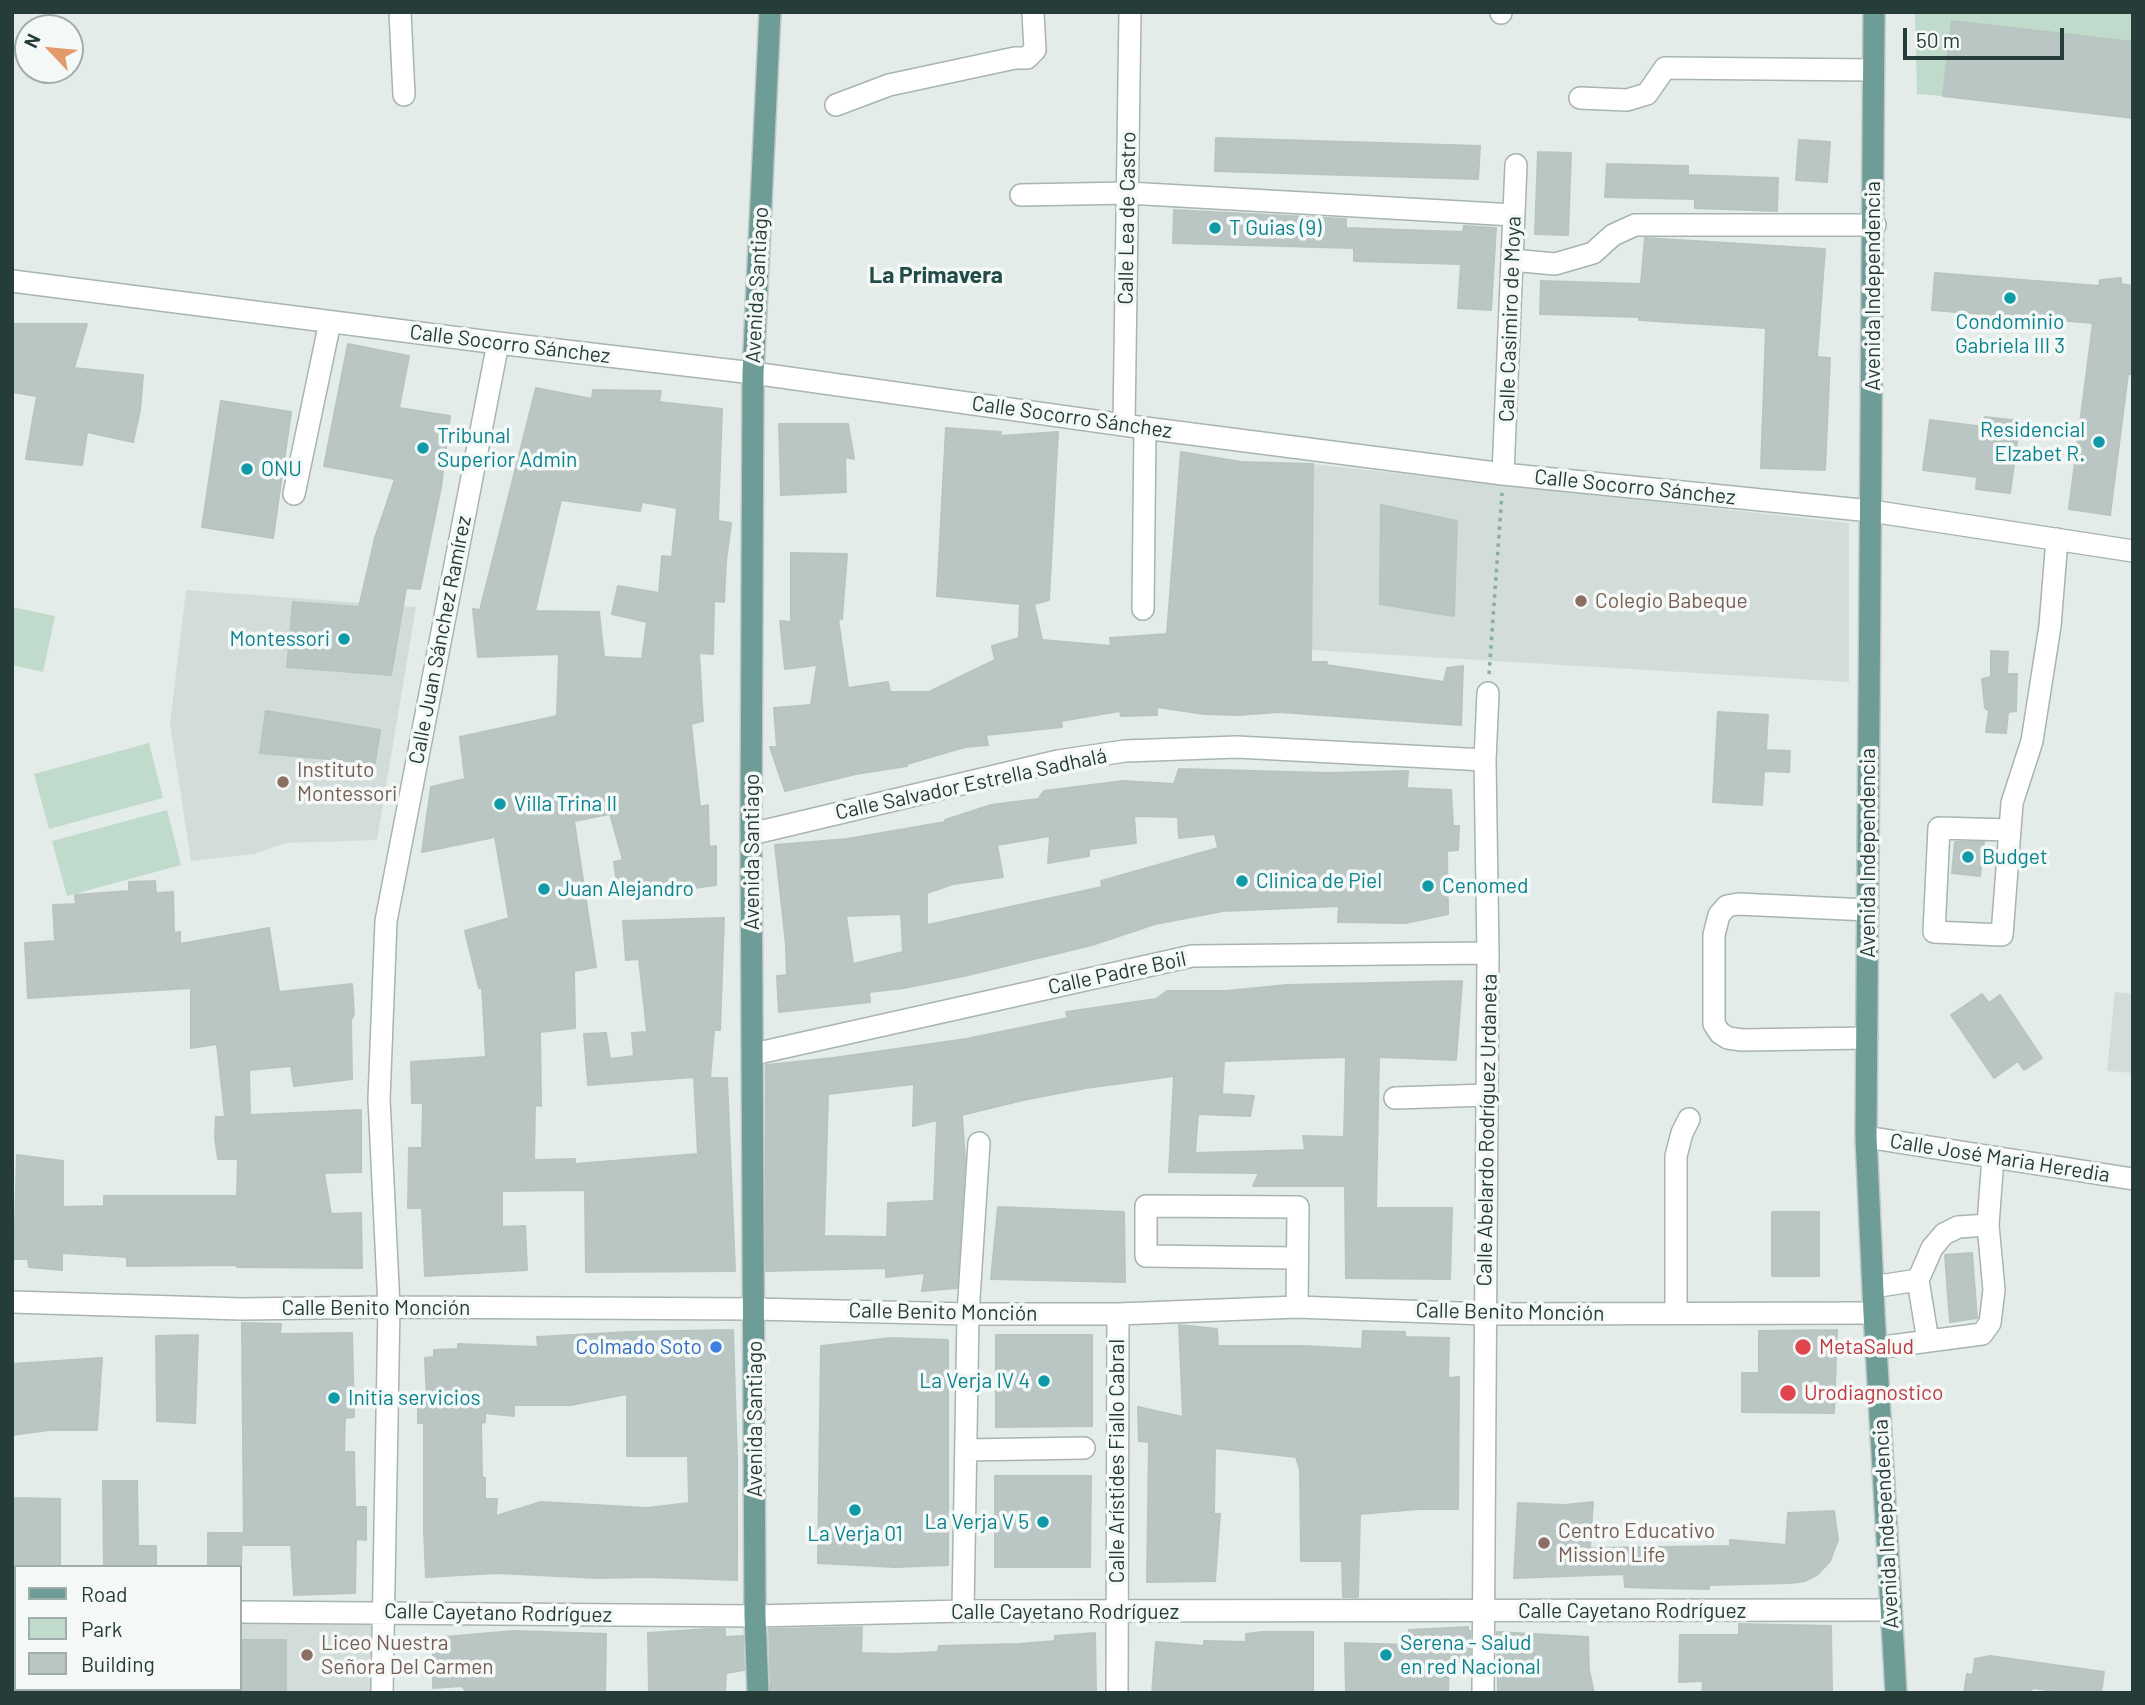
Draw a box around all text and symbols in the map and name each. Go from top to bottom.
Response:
north arrow [14,14,84,84]
scale bar [1907,14,2068,58]
text: 50 m [1916,27,1960,52]
text: N [18,30,45,51]
street label: Calle Lea de Castro [1113,131,1141,305]
street label: Avenida Independencia [1860,181,1886,391]
street label: Avenida Santiago [740,206,774,364]
place label: T Guias (9) [1229,215,1322,241]
street label: Calle Casimiro de Moya [1494,216,1526,422]
marker: T Guias (9) [1207,220,1223,236]
district label: La Primavera [869,261,1003,289]
marker: Condominio Gabriela III 3 [2002,290,2018,306]
place label: Condominio Gabriela III 3 [1955,309,2065,359]
street label: Calle Socorro Sánchez [408,319,612,369]
street label: Calle Socorro Sánchez [970,390,1174,444]
place label: Residencial Elzabet R. [1980,417,2085,467]
place label: Tribunal Superior Admin [437,423,577,473]
marker: Residencial Elzabet R. [2091,434,2107,450]
marker: Tribunal Superior Admin [415,440,431,456]
place label: ONU [261,456,302,482]
marker: ONU [239,461,255,477]
street label: Calle Socorro Sánchez [1533,464,1737,510]
street label: Calle Juan Sánchez Ramírez [404,514,476,766]
place label: Colegio Babeque [1595,588,1748,614]
marker: Colegio Babeque [1573,593,1589,609]
place label: Montessori [230,626,330,652]
marker: Montessori [336,631,352,647]
street label: Calle Salvador Estrella Sadhalá [833,743,1109,825]
street label: Avenida Independencia [1855,748,1881,958]
place label: Instituto Montessori [297,757,397,807]
marker: Instituto Montessori [275,774,291,790]
street label: Avenida Santiago [739,774,765,930]
place label: Villa Trina II [514,791,617,817]
marker: Villa Trina II [492,796,508,812]
place label: Budget [1982,844,2048,870]
marker: Budget [1960,849,1976,865]
place label: Clinica de Piel [1256,868,1382,894]
marker: Clinica de Piel [1234,873,1250,889]
place label: Cenomed [1442,873,1528,899]
place label: Juan Alejandro [558,876,694,902]
marker: Cenomed [1420,878,1436,894]
marker: Juan Alejandro [536,881,552,897]
street label: Calle Padre Boil [1046,946,1188,1000]
street label: Calle Abelardo Rodríguez Urdaneta [1472,973,1502,1287]
street label: Calle José Maria Heredia [1888,1128,2112,1188]
street label: Calle Benito Monción [282,1295,470,1321]
street label: Calle Benito Monción [848,1298,1038,1326]
street label: Calle Benito Monción [1415,1298,1605,1326]
place label: Colmado Soto [575,1334,702,1360]
place label: MetaSalud [1819,1334,1914,1360]
marker: MetaSalud [1793,1337,1813,1357]
marker: Colmado Soto [708,1339,724,1355]
street label: Calle Arístides Fiallo Cabral [1104,1339,1130,1583]
street label: Avenida Santiago [742,1341,768,1497]
place label: La Verja IV 4 [919,1368,1030,1394]
marker: La Verja IV 4 [1036,1373,1052,1389]
place label: Urodiagnostico [1804,1380,1943,1406]
marker: Urodiagnostico [1778,1383,1798,1403]
place label: Initia servicios [348,1385,481,1411]
marker: Initia servicios [326,1390,342,1406]
street label: Avenida Independencia [1868,1419,1904,1629]
marker: La Verja 01 [847,1502,863,1518]
place label: La Verja V 5 [925,1509,1029,1535]
marker: La Verja V 5 [1035,1514,1051,1530]
place label: Centro Educativo Mission Life [1558,1518,1715,1568]
place label: La Verja 01 [807,1521,903,1547]
marker: Centro Educativo Mission Life [1536,1535,1552,1551]
legend [14,1565,242,1691]
text: Road [81,1581,127,1606]
street label: Calle Cayetano Rodríguez [384,1598,612,1628]
street label: Calle Cayetano Rodríguez [1518,1598,1746,1624]
street label: Calle Cayetano Rodríguez [951,1599,1179,1625]
text: Park [81,1616,122,1641]
place label: Liceo Nuestra Señora Del Carmen [321,1630,494,1680]
place label: Serena - Salud en red Nacional [1400,1630,1541,1680]
marker: Liceo Nuestra Señora Del Carmen [299,1647,315,1663]
marker: Serena - Salud en red Nacional [1378,1647,1394,1663]
text: Building [81,1651,155,1676]

